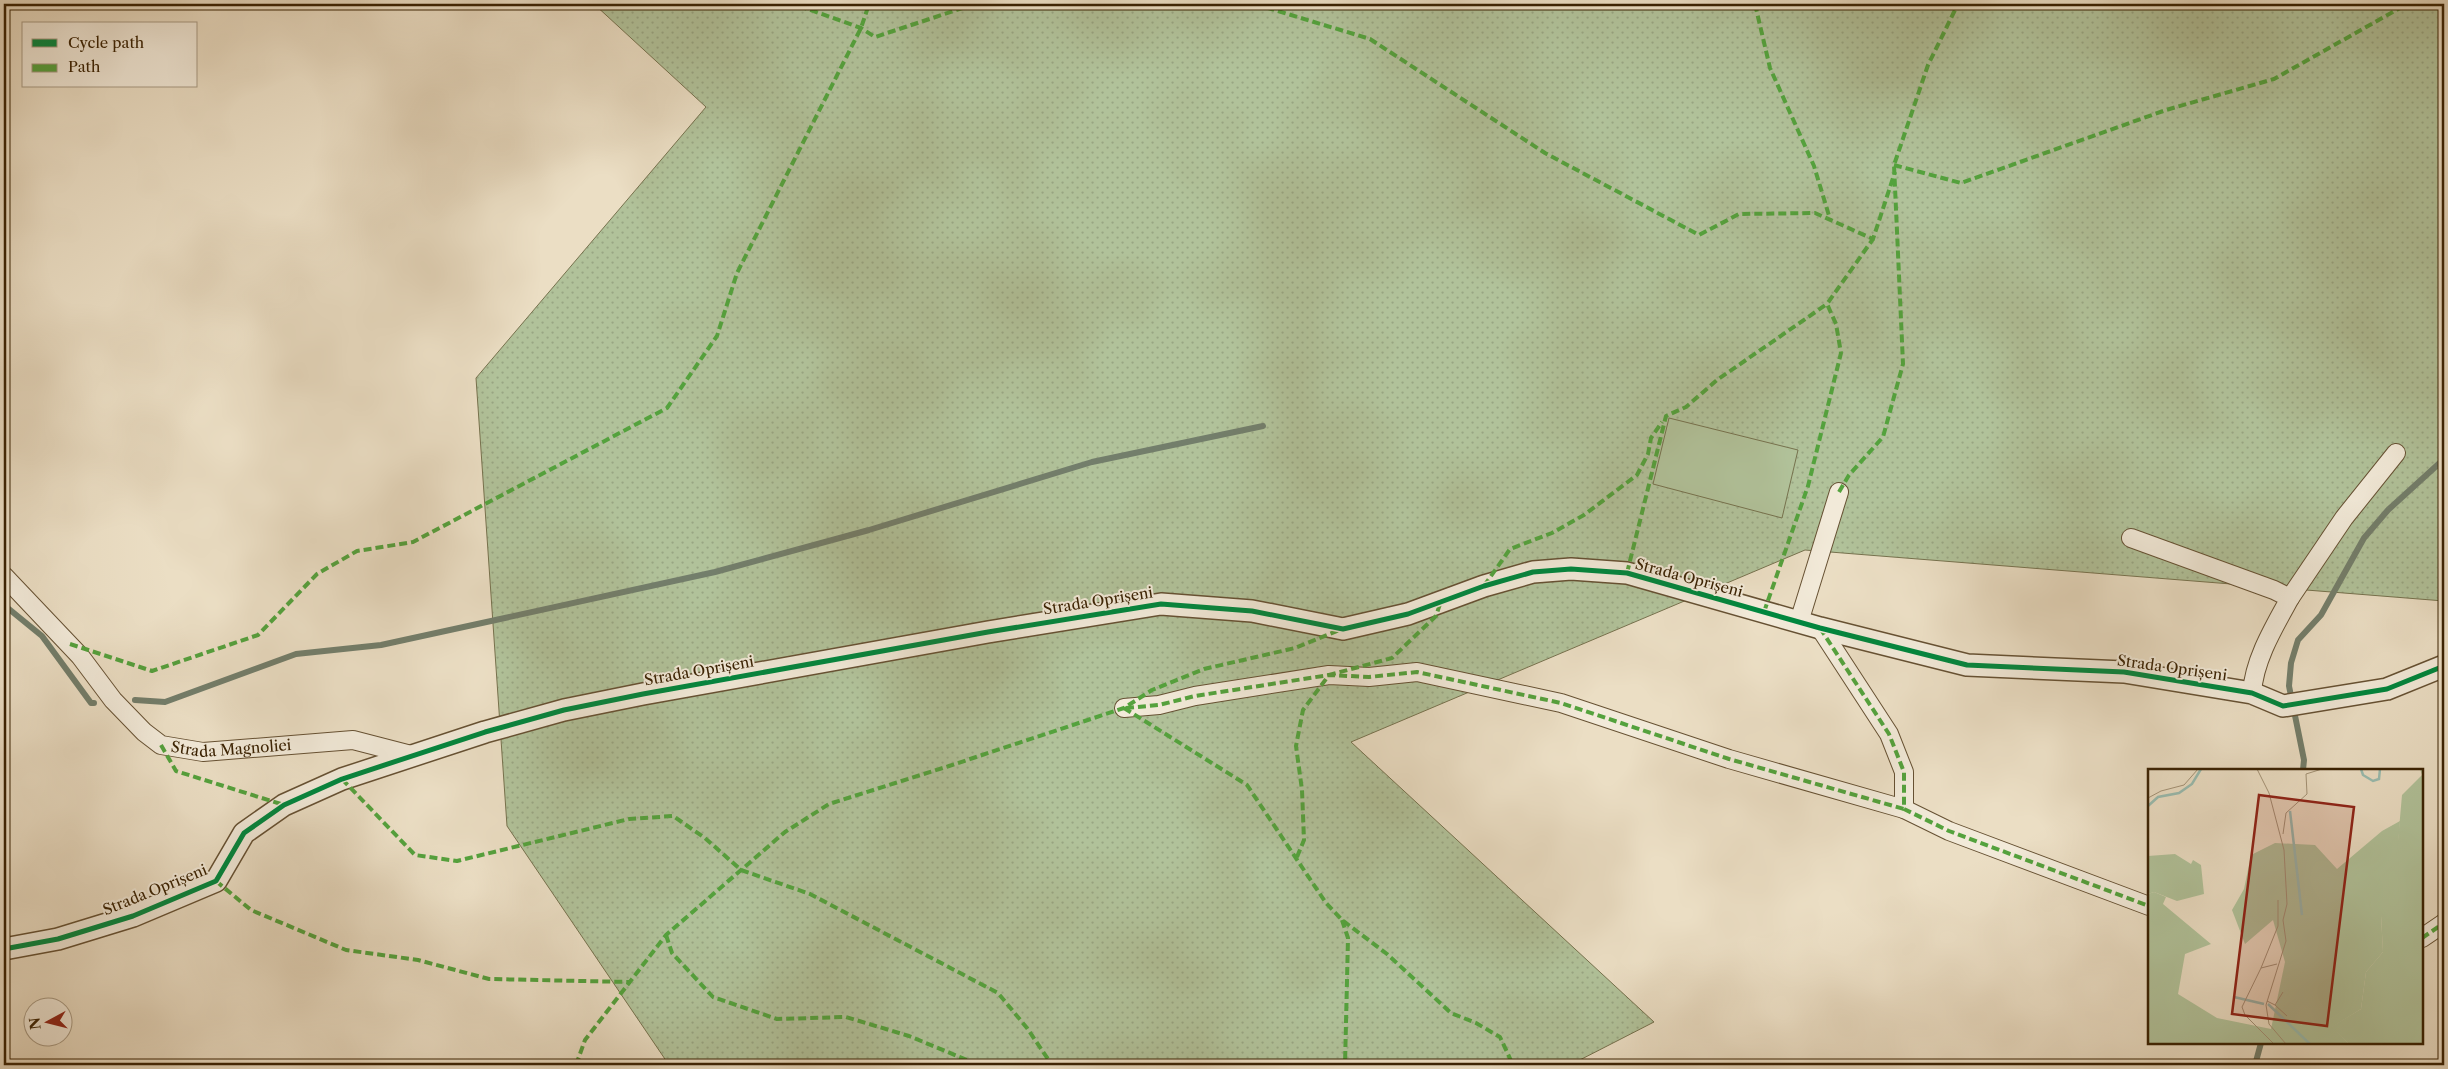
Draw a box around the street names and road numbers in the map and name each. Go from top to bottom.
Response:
street label: Strada Oprișeni [1633,554,1746,601]
street label: Strada Oprișeni [1042,582,1155,619]
street label: Strada Oprișeni [2116,650,2229,685]
street label: Strada Oprișeni [643,651,756,689]
street label: Strada Magnoliei [170,735,292,761]
street label: Strada Oprișeni [100,860,210,919]

